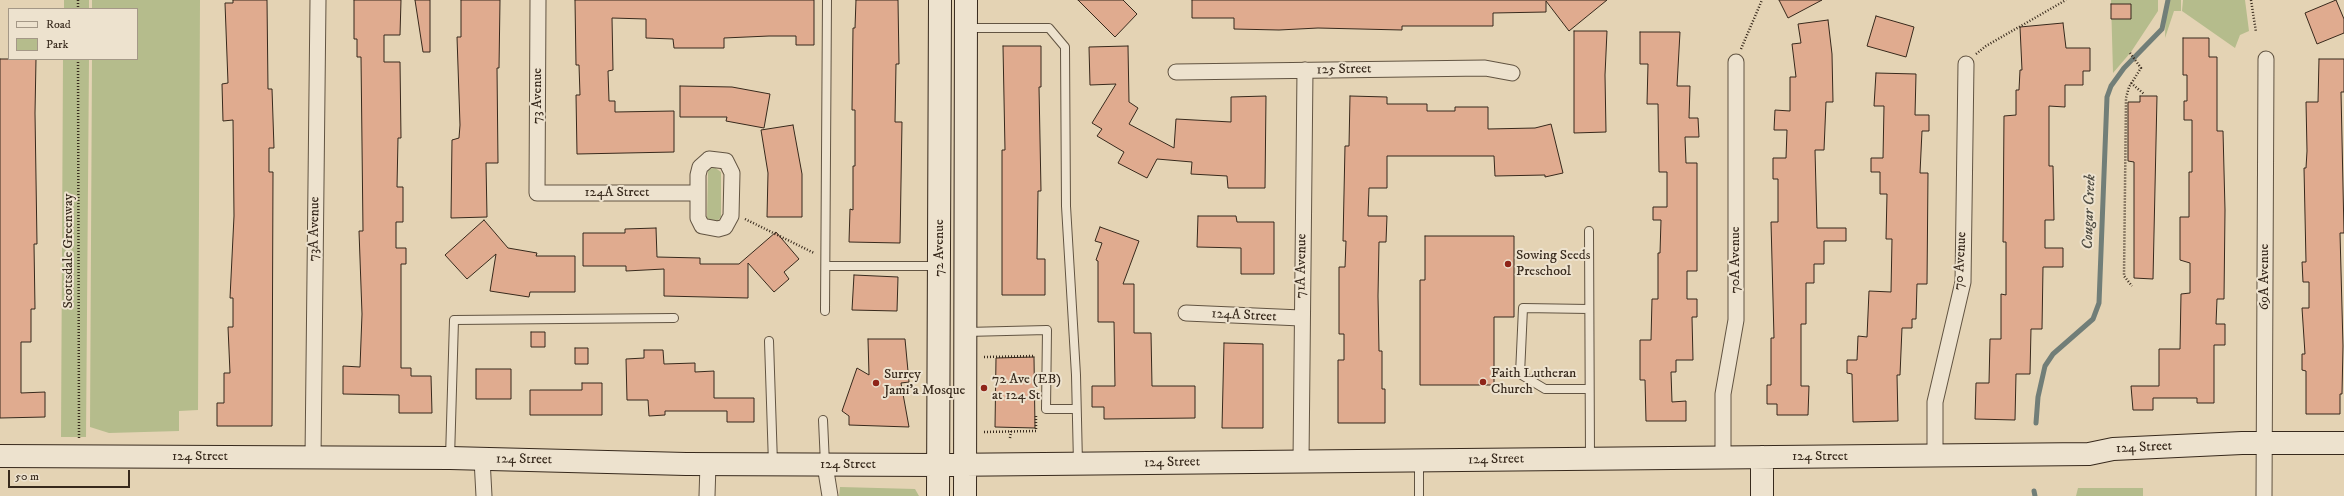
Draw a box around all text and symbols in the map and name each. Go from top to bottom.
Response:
legend [8,8,138,60]
text: Road [46,17,71,32]
text: Park [46,37,68,52]
street label: 125 Street [1316,61,1372,79]
street label: 73 Avenue [530,68,546,124]
water label: Cougar Creek [2080,174,2100,250]
street label: 124A Street [584,185,650,201]
street label: Scottsdale Greenway [61,193,77,309]
street label: 73A Avenue [306,196,324,262]
street label: 72 Avenue [932,219,948,277]
street label: 70A Avenue [1728,226,1744,294]
street label: 70 Avenue [1951,231,1971,291]
street label: 71A Avenue [1293,233,1311,299]
street label: 69A Avenue [2257,244,2273,310]
place label: Sowing Seeds Preschool [1516,248,1590,280]
marker: Sowing Seeds Preschool [1503,259,1513,269]
street label: 124A Street [1211,306,1277,326]
place label: Faith Lutheran Church [1491,366,1576,398]
place label: Surrey Jami'a Mosque [884,367,965,400]
place label: 72 Ave (EB) at 124 St [992,372,1061,404]
marker: Faith Lutheran Church [1478,377,1488,387]
marker: Surrey Jami'a Mosque [871,378,881,388]
marker: 72 Ave (EB) at 124 St [979,383,989,393]
street label: 124 Street [2116,438,2172,458]
street label: 124 Street [172,449,228,465]
street label: 124 Street [1792,449,1848,465]
street label: 124 Street [496,451,552,469]
street label: 124 Street [1468,451,1524,469]
street label: 124 Street [1144,454,1200,472]
street label: 124 Street [820,457,876,473]
scale bar [10,462,132,488]
text: 50 m [15,469,39,484]

